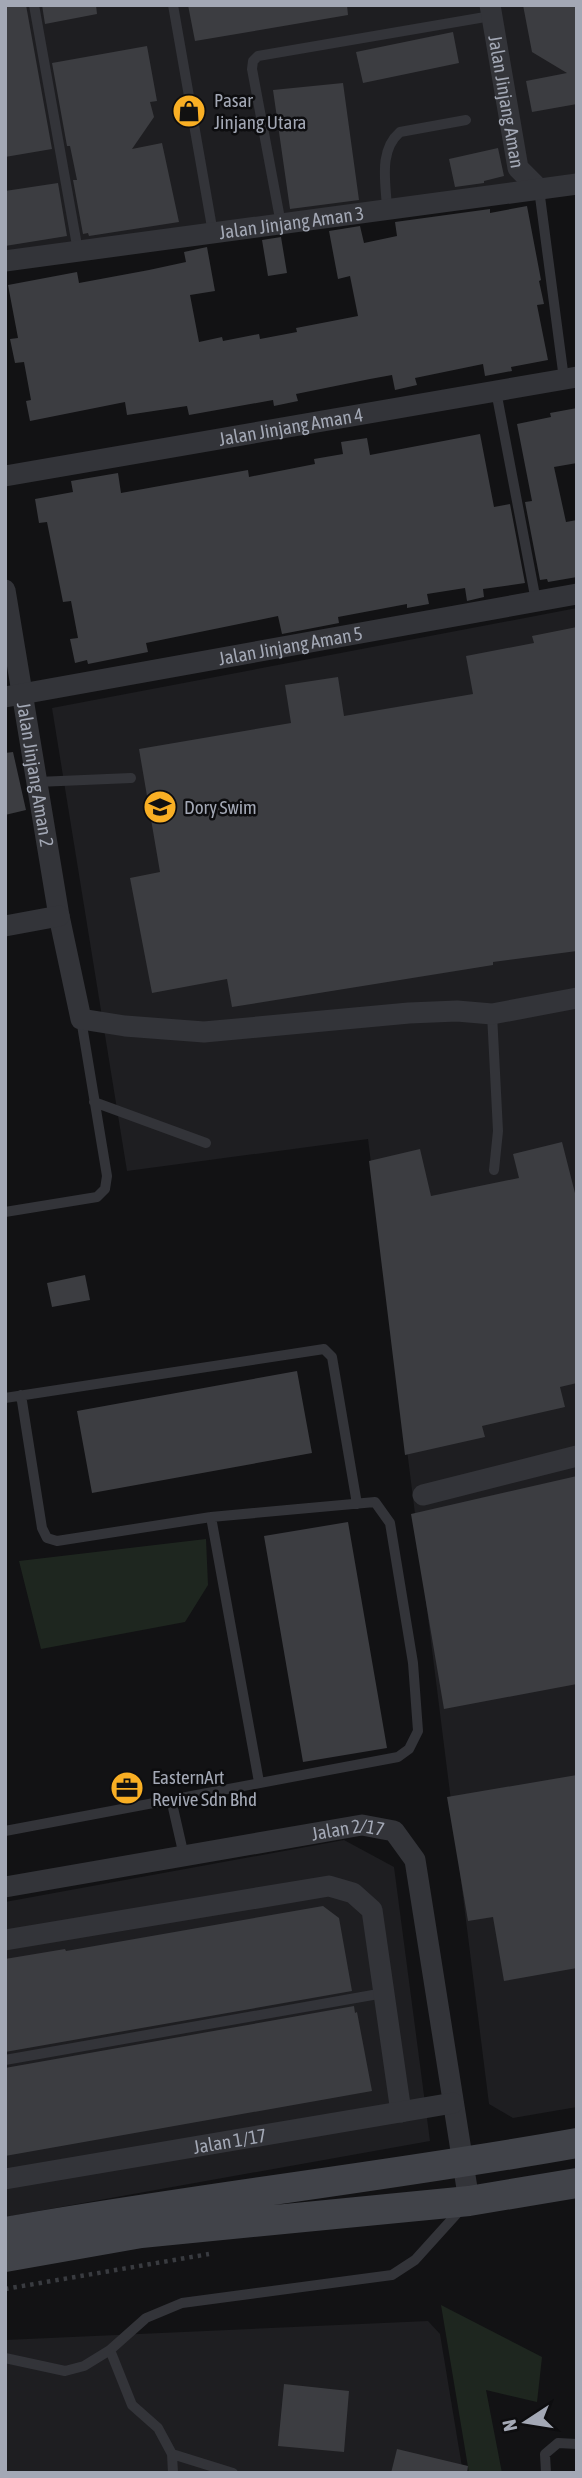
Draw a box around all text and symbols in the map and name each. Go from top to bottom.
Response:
street label: Jalan Jinjang Aman [484,33,529,170]
place label: Pasar Jinjang Utara [214,89,306,133]
shop icon: Pasar Jinjang Utara [170,92,208,130]
street label: Jalan Jinjang Aman 3 [218,202,365,243]
street label: Jalan Jinjang Aman 4 [217,403,365,450]
street label: Jalan Jinjang Aman 5 [217,622,364,669]
street label: Jalan Jinjang Aman 2 [13,701,58,848]
school or university icon: Dory Swim [141,788,179,826]
place label: Dory Swim [184,796,257,818]
place label: EasternArt Revive Sdn Bhd [152,1766,257,1810]
office icon: EasternArt Revive Sdn Bhd [108,1769,146,1807]
street label: Jalan 2/17 [310,1814,386,1845]
street label: Jalan 1/17 [192,2124,268,2158]
north arrow [491,2387,561,2457]
text: N [497,2418,521,2433]

